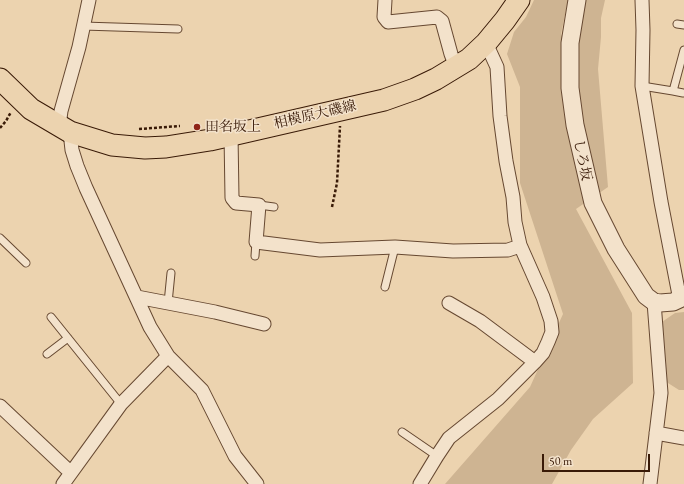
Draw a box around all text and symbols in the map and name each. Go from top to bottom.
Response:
street label: 相模原大磯線 [272,97,358,133]
place label: 田名坂上 [205,119,261,135]
marker: 田名坂上 [192,122,202,132]
street label: しろ坂 [569,138,595,182]
scale bar [544,446,652,472]
text: 50 m [549,453,572,469]

